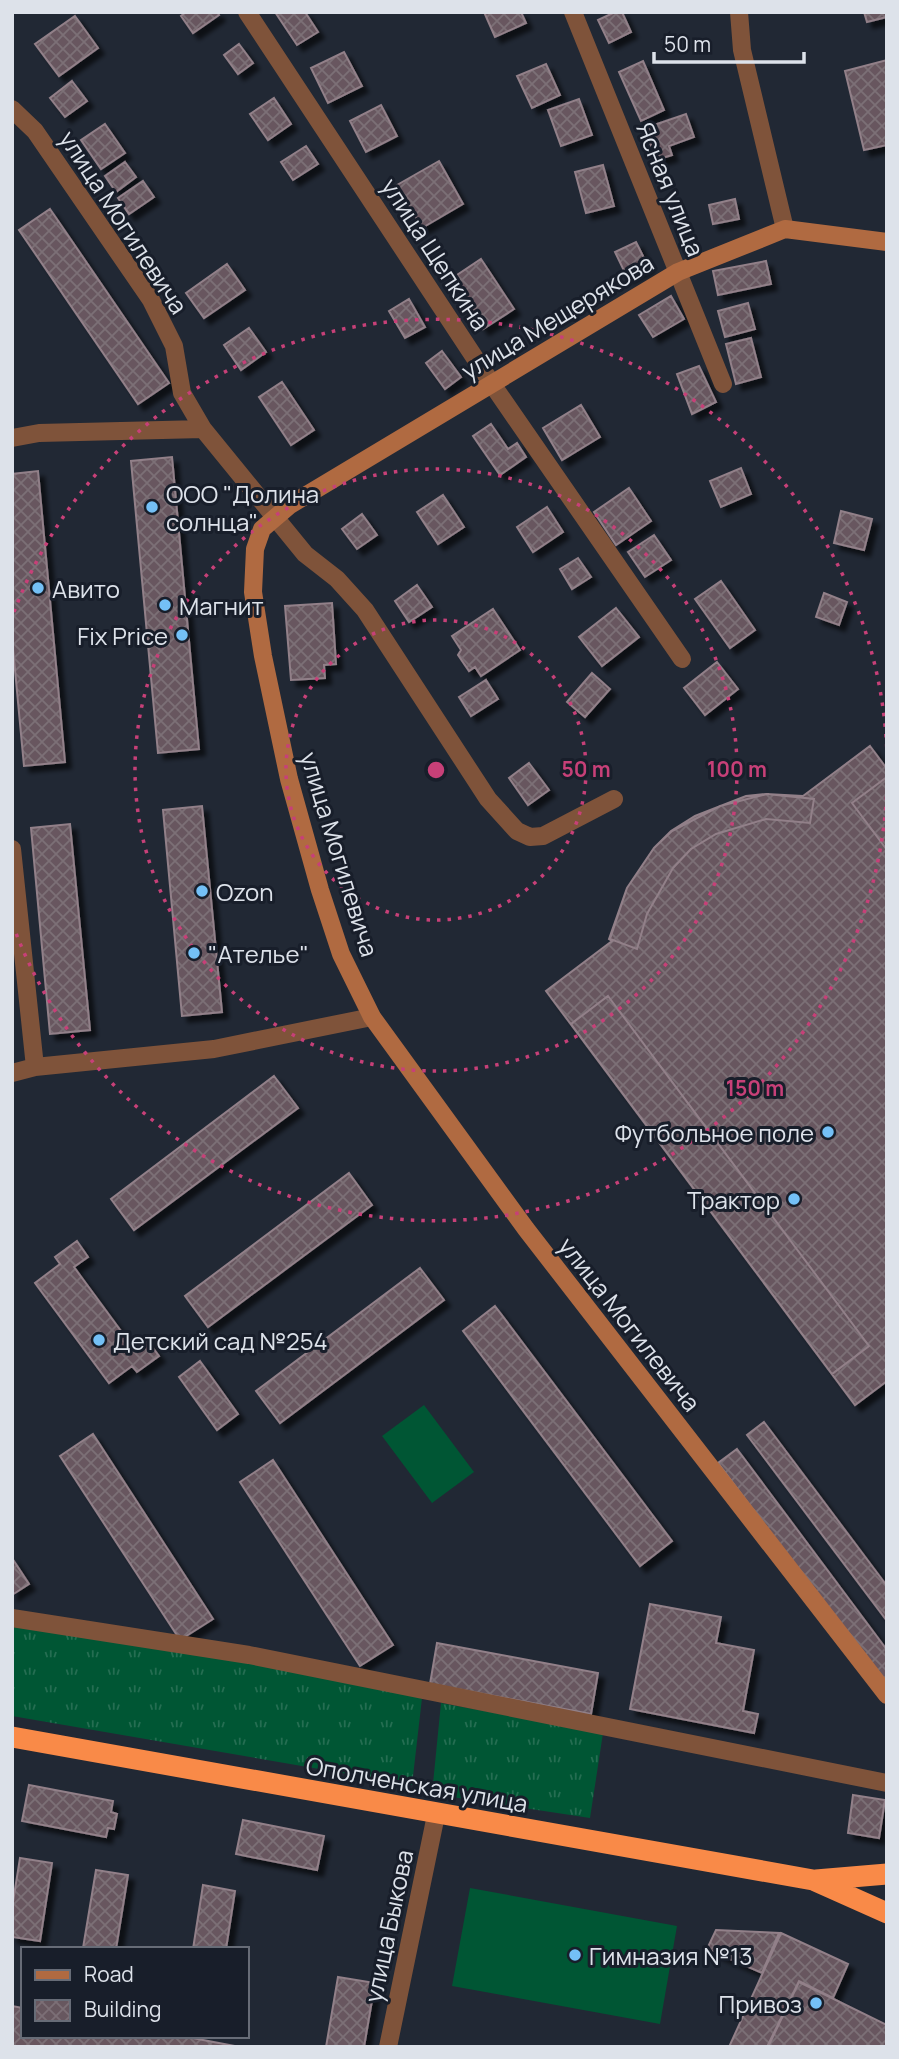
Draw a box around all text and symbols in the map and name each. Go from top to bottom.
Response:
scale bar [654,21,804,65]
text: 50 m [664,30,711,58]
street label: Ясная улица [629,117,713,261]
street label: улица Могилевича [52,124,196,320]
street label: улица Щепкина [374,171,498,337]
street label: улица Мещерякова [455,246,659,386]
place label: ООО "Долина солнца" [166,477,319,538]
marker: ООО "Долина солнца" [144,499,160,515]
place label: Авито [52,572,120,605]
marker: Авито [30,580,46,596]
place label: Магнит [179,589,264,622]
marker: Магнит [157,597,173,613]
place label: Fix Price [77,619,168,652]
marker: Fix Price [174,627,190,643]
street label: улица Могилевича [293,748,387,960]
text: 50 m [561,755,611,783]
text: 100 m [707,755,767,783]
centre of rings [424,758,448,782]
place label: Ozon [216,875,274,908]
marker: Ozon [194,883,210,899]
place label: "Ателье" [208,937,309,970]
marker: "Ателье" [186,945,202,961]
text: 150 m [726,1074,784,1102]
place label: Футбольное поле [615,1116,814,1149]
marker: Футбольное поле [820,1124,836,1140]
place label: Трактор [687,1183,780,1216]
marker: Трактор [786,1191,802,1207]
street label: улица Могилевича [552,1230,708,1418]
place label: Детский сад №254 [113,1324,328,1357]
marker: Детский сад №254 [91,1332,107,1348]
street label: Ополченская улица [303,1748,531,1820]
street label: улица Быкова [356,1847,420,2005]
place label: Гимназия №13 [589,1939,753,1972]
legend [21,1947,248,2038]
marker: Гимназия №13 [567,1947,583,1963]
text: Road [84,1960,134,1988]
place label: Привоз [719,1987,802,2020]
text: Building [84,1995,161,2023]
marker: Привоз [808,1995,824,2011]

